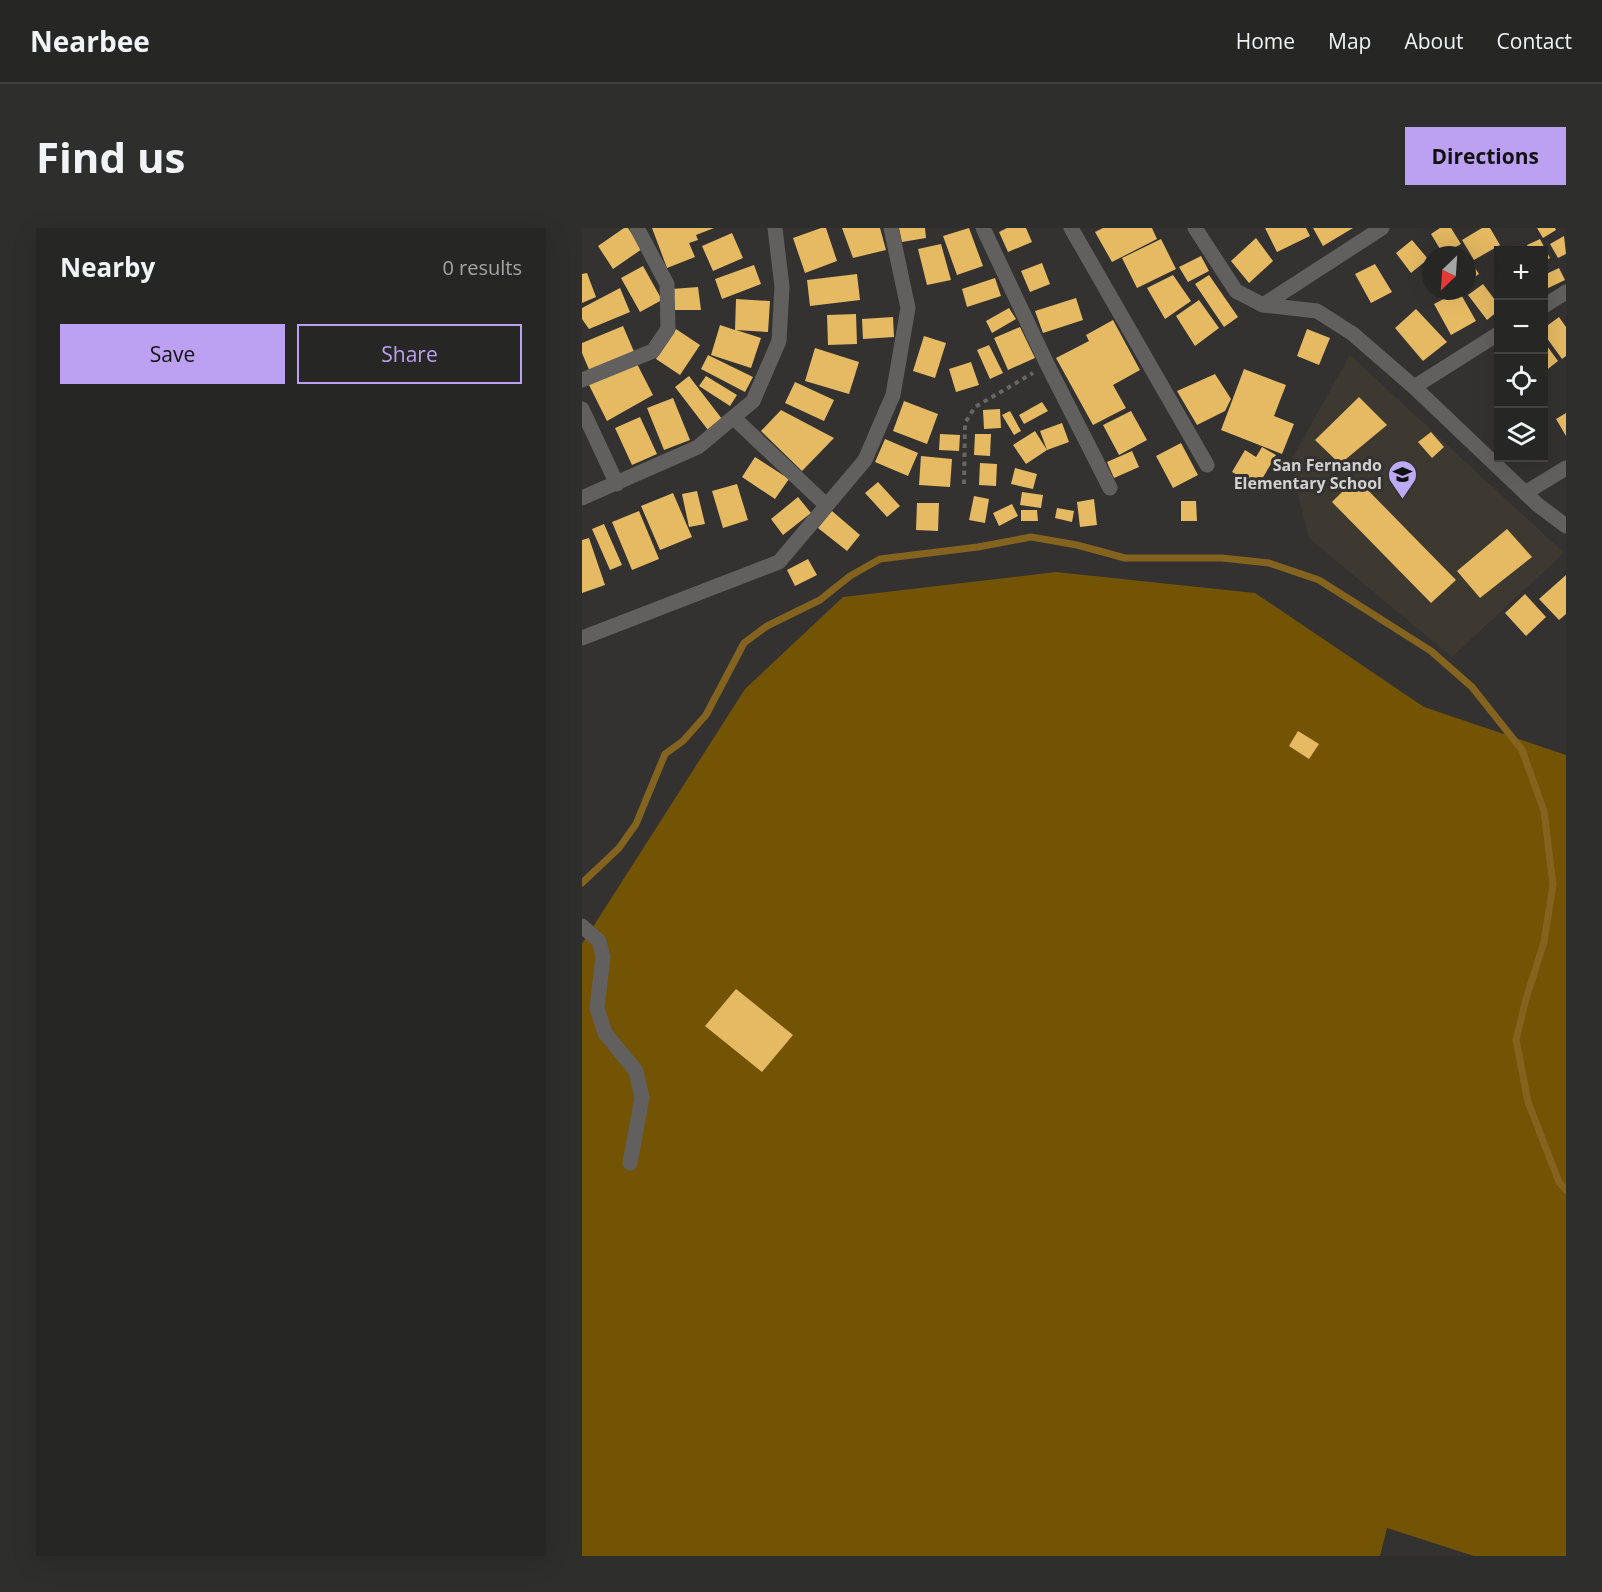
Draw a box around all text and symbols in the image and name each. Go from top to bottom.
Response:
text: Nearbee [30,22,150,60]
text: Home [1236,27,1295,55]
text: Map [1328,27,1371,55]
text: About [1404,27,1464,55]
text: Contact [1497,27,1572,55]
button: Directions [1405,127,1566,185]
text: Find us [36,128,185,185]
north arrow [1422,246,1476,300]
map controls [1494,246,1548,462]
button: + [1494,246,1548,300]
text: Nearby [60,249,155,285]
text: 0 results [442,254,522,281]
button: − [1494,300,1548,354]
button: Save [60,324,285,384]
button: Share [297,324,522,384]
button: locate [1494,354,1548,408]
button: layers [1494,408,1548,462]
place label: San Fernando Elementary School [1234,454,1382,494]
school or university icon: San Fernando Elementary School [1387,458,1419,500]

